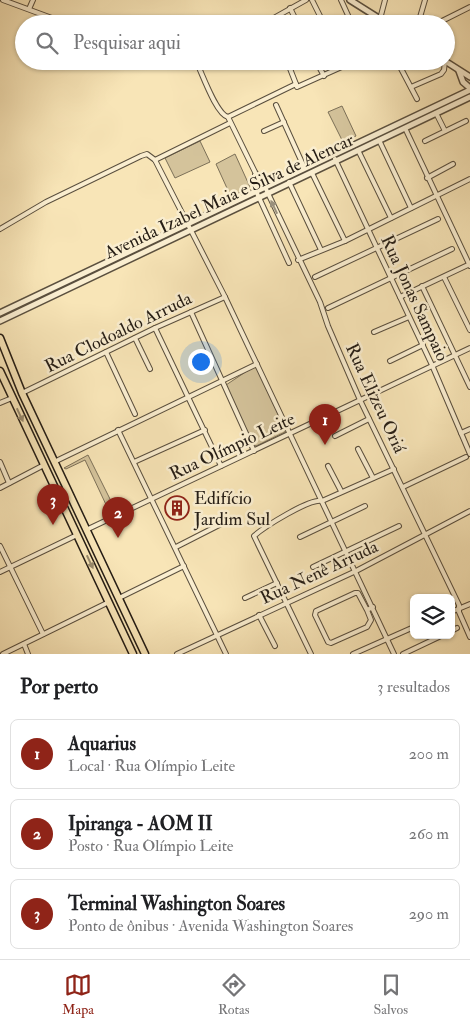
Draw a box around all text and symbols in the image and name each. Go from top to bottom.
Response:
search box [15,15,455,70]
icon: search [33,29,61,57]
text: Pesquisar aqui [73,31,181,55]
street label: Avenida Izabel Maia e Silva de Alencar [100,128,358,265]
one-way arrow [270,200,278,215]
street label: Rua Jonas Sampaio [375,231,454,365]
street label: Rua Clodoaldo Arruda [41,287,196,378]
street label: Rua Elizeu Oriá [340,340,411,457]
your location [188,349,214,375]
pin: 1 [309,404,341,445]
street label: Rua Olímpio Leite [166,407,299,486]
one-way arrow [17,408,25,422]
pin: 3 [37,484,69,525]
place label: Edifício Jardim Sul [193,487,271,531]
building icon: Edifício Jardim Sul [164,495,190,521]
pin: 2 [102,497,134,538]
street label: Rua Nenê Arruda [257,535,382,610]
one-way arrow [86,555,94,569]
map controls [410,594,455,639]
button: layers [410,594,455,639]
text: Por perto [20,673,98,700]
text: 3 resultados [377,677,450,697]
text: Aquarius [68,732,136,756]
text: 1 [34,744,40,764]
text: 200 m [409,744,449,764]
text: Local · Rua Olímpio Leite [68,756,235,776]
text: Ipiranga - AOM II [68,812,213,836]
text: 2 [33,824,41,844]
text: 260 m [409,824,449,844]
text: Posto · Rua Olímpio Leite [68,836,234,856]
text: Terminal Washington Soares [68,892,285,916]
text: 3 [34,904,40,924]
text: 290 m [409,904,449,924]
text: Ponto de ônibus · Avenida Washington Soares [68,916,353,936]
tab: Mapa [62,971,94,1018]
tab: Rotas [218,971,250,1018]
tab: Salvos [373,971,408,1018]

